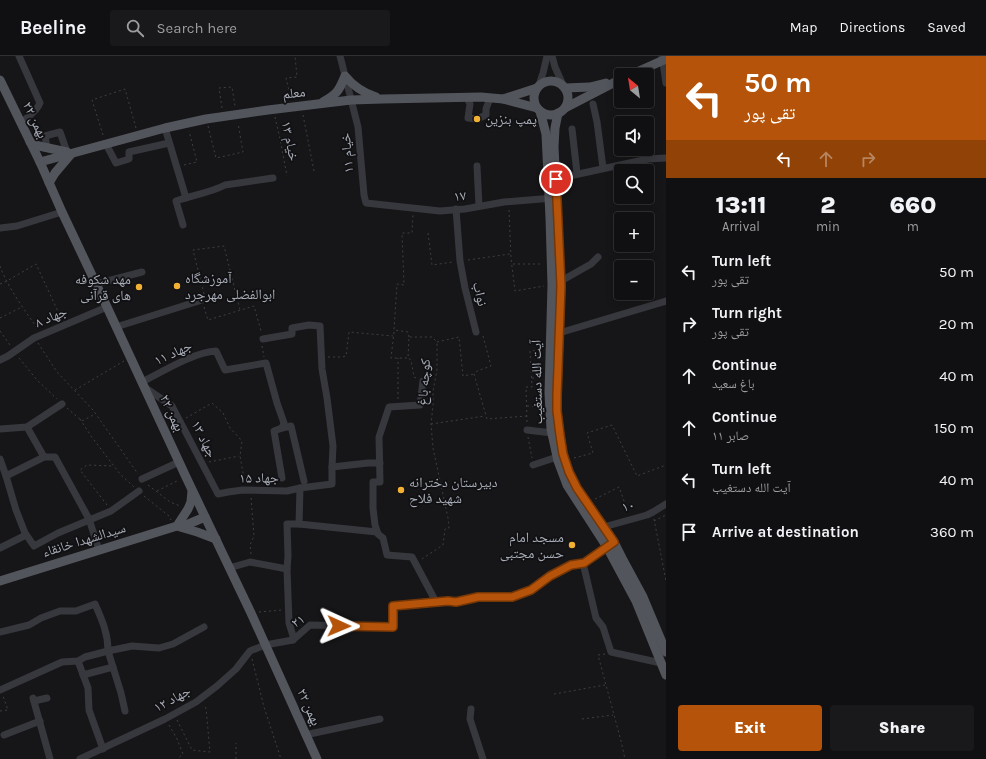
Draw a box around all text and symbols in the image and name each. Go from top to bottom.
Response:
search box [110,10,390,46]
text: Beeline [20,17,86,39]
icon: search [124,17,146,39]
text: Search here [156,19,237,37]
text: Map [790,19,818,36]
text: Directions [840,19,905,36]
text: Saved [927,19,966,36]
text: 50 m [744,66,812,99]
north arrow [614,68,654,108]
map controls [614,68,654,300]
icon: left [678,72,730,124]
street label: معلم [282,83,306,104]
street label: ۲۲ بهمن [19,99,51,141]
text: تقی پور [744,102,795,124]
place label: پمپ بنزین [485,111,537,128]
marker: پمپ بنزین [472,114,482,124]
button: sound [614,116,654,156]
street label: خیام ۱۳ [277,120,303,163]
street label: خیام ۱۱ [337,132,358,174]
icon: left [773,148,795,170]
icon: ahead [815,148,837,170]
icon: right [857,148,879,170]
pin [539,162,573,196]
button: search [614,164,654,204]
icon: arrive [545,168,567,190]
street label: ۱۷ [453,187,467,205]
text: 13:11 [716,191,766,219]
text: 2 [820,191,835,219]
text: 660 [889,191,936,219]
button: + [614,212,654,252]
text: Arrival [722,219,760,234]
text: min [816,219,840,234]
text: m [907,219,919,234]
text: Turn left [712,252,771,270]
button: − [614,260,654,300]
icon: left [678,261,700,283]
text: 50 m [939,263,974,281]
place label: آموزشگاه ابوالفضلی مهرجرد [185,270,275,303]
place label: مهد شکوفه های قرآنی [75,271,131,304]
text: تقی پور [712,272,749,287]
street label: نواب [469,280,491,308]
marker: آموزشگاه ابوالفضلی مهرجرد [172,281,182,291]
marker: مهد شکوفه های قرآنی [134,282,144,292]
street label: جهاد ۸ [32,303,70,331]
text: Turn right [712,304,782,322]
icon: right [678,313,700,335]
text: 20 m [939,315,974,333]
text: تقی پور [712,324,749,339]
street label: جهاد ۱۱ [152,337,195,369]
street label: آیت الله دستغیب [528,339,546,424]
text: Continue [712,356,777,374]
street label: کوچه باغ [414,358,435,406]
icon: ahead [678,365,700,387]
text: 40 m [939,367,974,385]
text: باغ سعید [712,376,755,391]
street label: ۲۲ بهمن [156,392,188,434]
text: Continue [712,408,777,426]
icon: ahead [678,417,700,439]
street label: جهاد ۱۳ [187,418,221,461]
text: 150 m [934,419,974,437]
text: صابر ۱۱ [712,428,749,443]
text: Turn left [712,460,771,478]
street label: جهاد ۱۵ [239,469,279,487]
icon: left [678,469,700,491]
text: 40 m [939,471,974,489]
place label: دبیرستان دخترانه شهید فلاح [409,474,498,508]
text: آیت الله دستغیب [712,480,791,495]
marker: دبیرستان دخترانه شهید فلاح [396,485,406,495]
street label: ۱۰ [620,496,636,516]
street label: سیدالشهدا خانقاء [40,519,128,561]
icon: arrive [678,521,700,543]
text: Arrive at destination [712,523,859,541]
text: 360 m [930,523,974,541]
place label: مسجد امام حسن مجتبی [500,529,564,562]
marker: مسجد امام حسن مجتبی [567,540,577,550]
position arrow [318,605,360,647]
street label: ۲۱ [288,610,308,632]
street label: جهاد ۱۲ [151,682,193,716]
street label: ۲۲ بهمن [293,686,325,728]
button: Exit [678,705,822,751]
button: Share [830,705,974,751]

